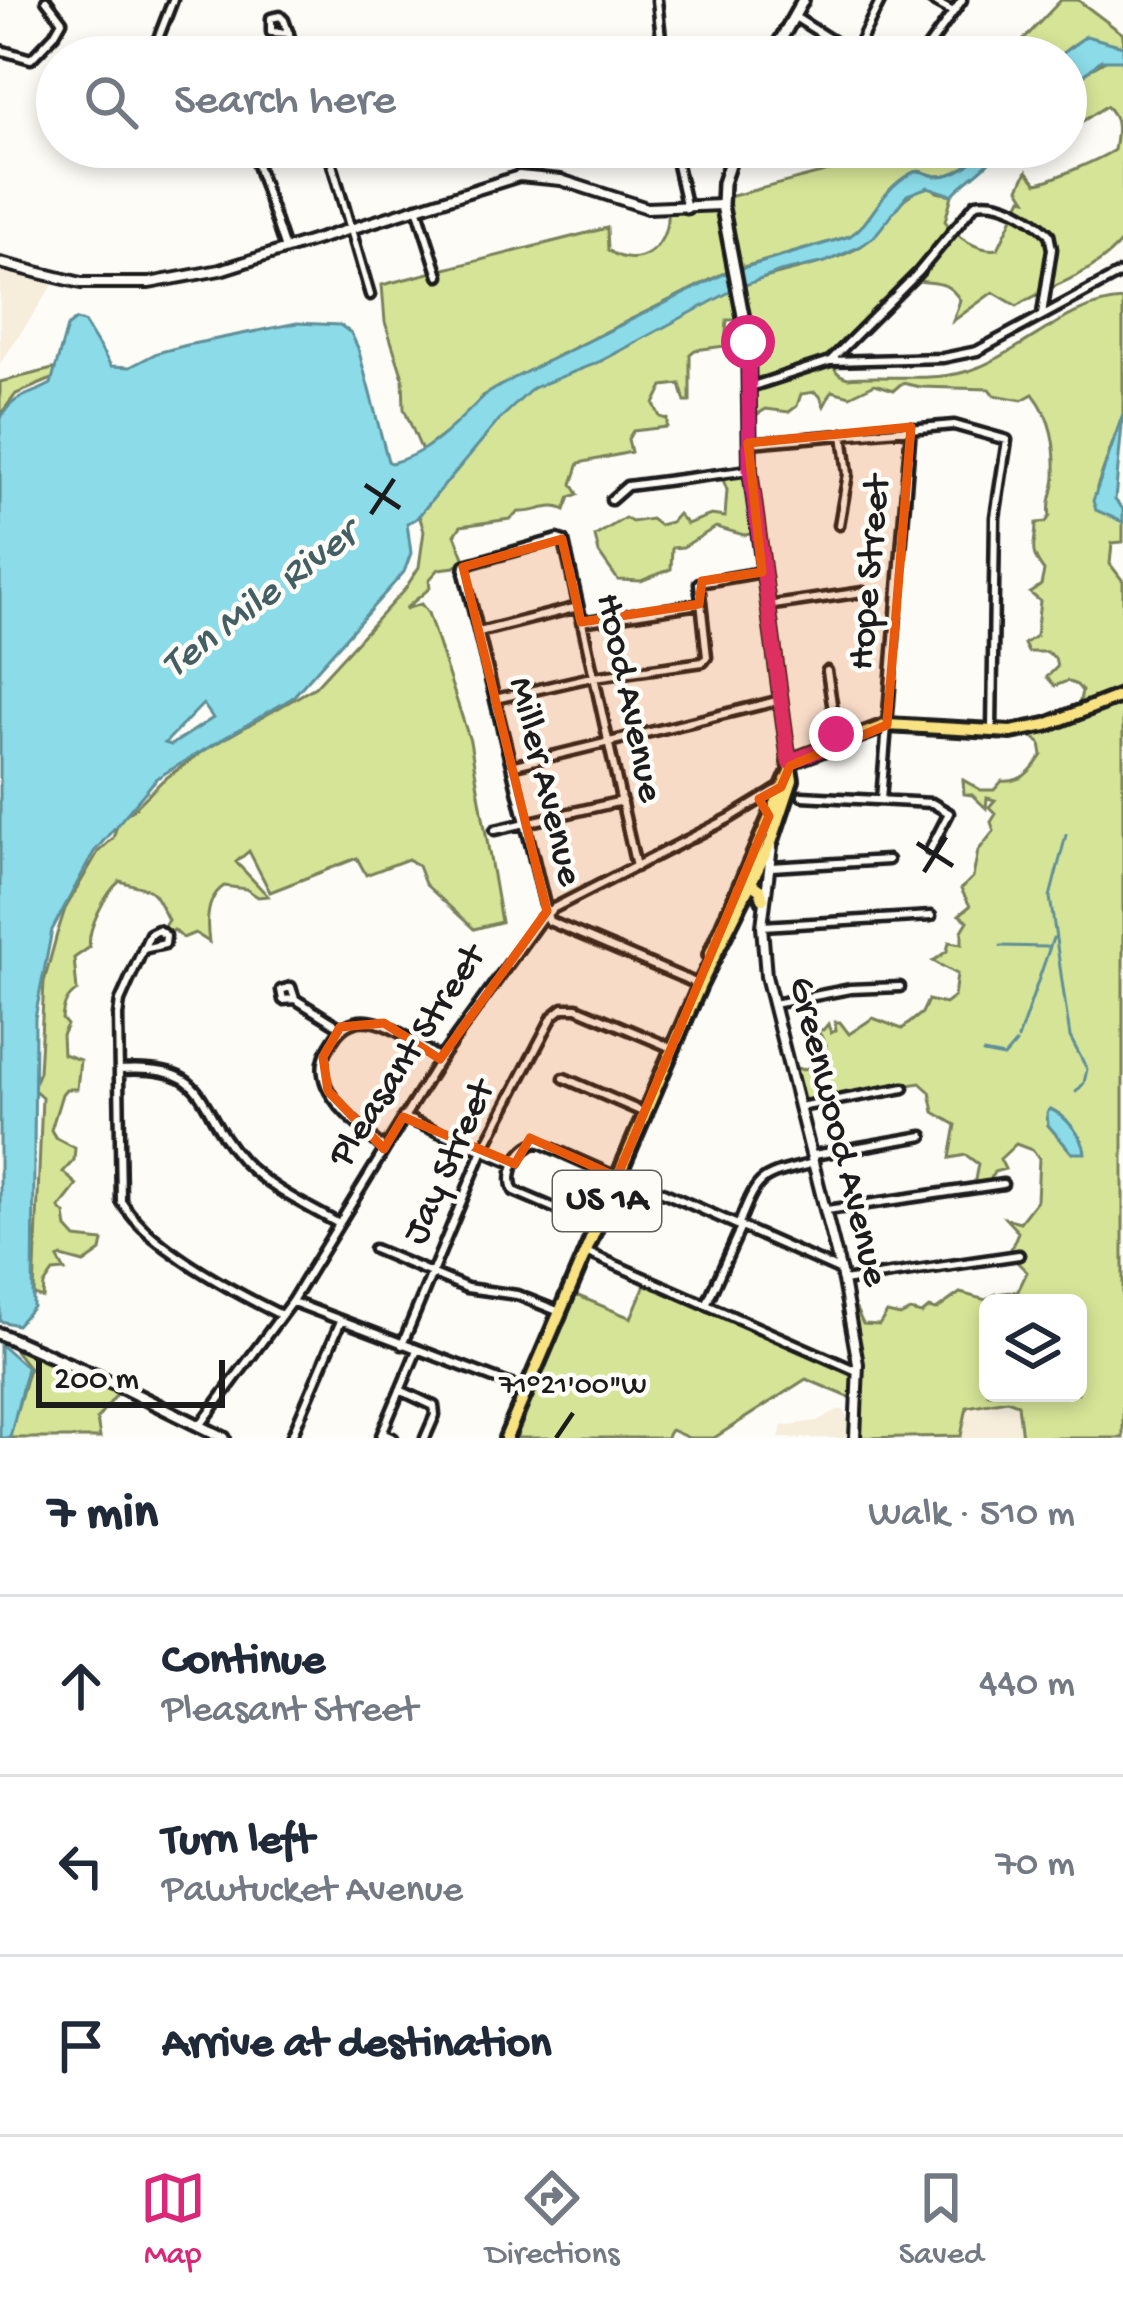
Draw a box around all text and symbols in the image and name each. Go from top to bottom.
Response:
search box [36,36,1087,168]
icon: search [78,69,144,135]
text: Search here [174,76,396,129]
route start [721,315,775,369]
street label: Hope Street [841,471,904,672]
water label: Ten Mile River [153,507,375,692]
street label: Hood Avenue [582,589,672,807]
street label: Miller Avenue [495,673,591,892]
route end [809,707,863,761]
street label: Pleasant Street [319,935,500,1178]
street label: Greenwood Avenue [775,973,897,1292]
street label: Jay Street [394,1071,509,1252]
road number: US 1A [553,1171,661,1231]
map controls [979,1294,1087,1402]
button: layers [979,1294,1087,1402]
scale bar [36,1354,225,1407]
text: 200 m [54,1362,139,1400]
text: 71°21'00"W [498,1370,647,1405]
text: 7 min [48,1486,158,1546]
text: Walk · 510 m [868,1493,1075,1539]
text: Continue [162,1636,325,1689]
icon: ahead [48,1653,114,1719]
text: 440 m [979,1663,1075,1709]
text: Pleasant Street [162,1689,418,1735]
text: Turn left [162,1816,314,1869]
icon: left [48,1833,114,1899]
text: 70 m [996,1843,1075,1889]
text: Pawtucket Avenue [162,1869,463,1915]
icon: arrive [48,2013,114,2079]
text: Arrive at destination [162,2019,551,2072]
tab: Map [140,2165,206,2275]
tab: Directions [485,2165,619,2275]
tab: Saved [899,2165,983,2275]

